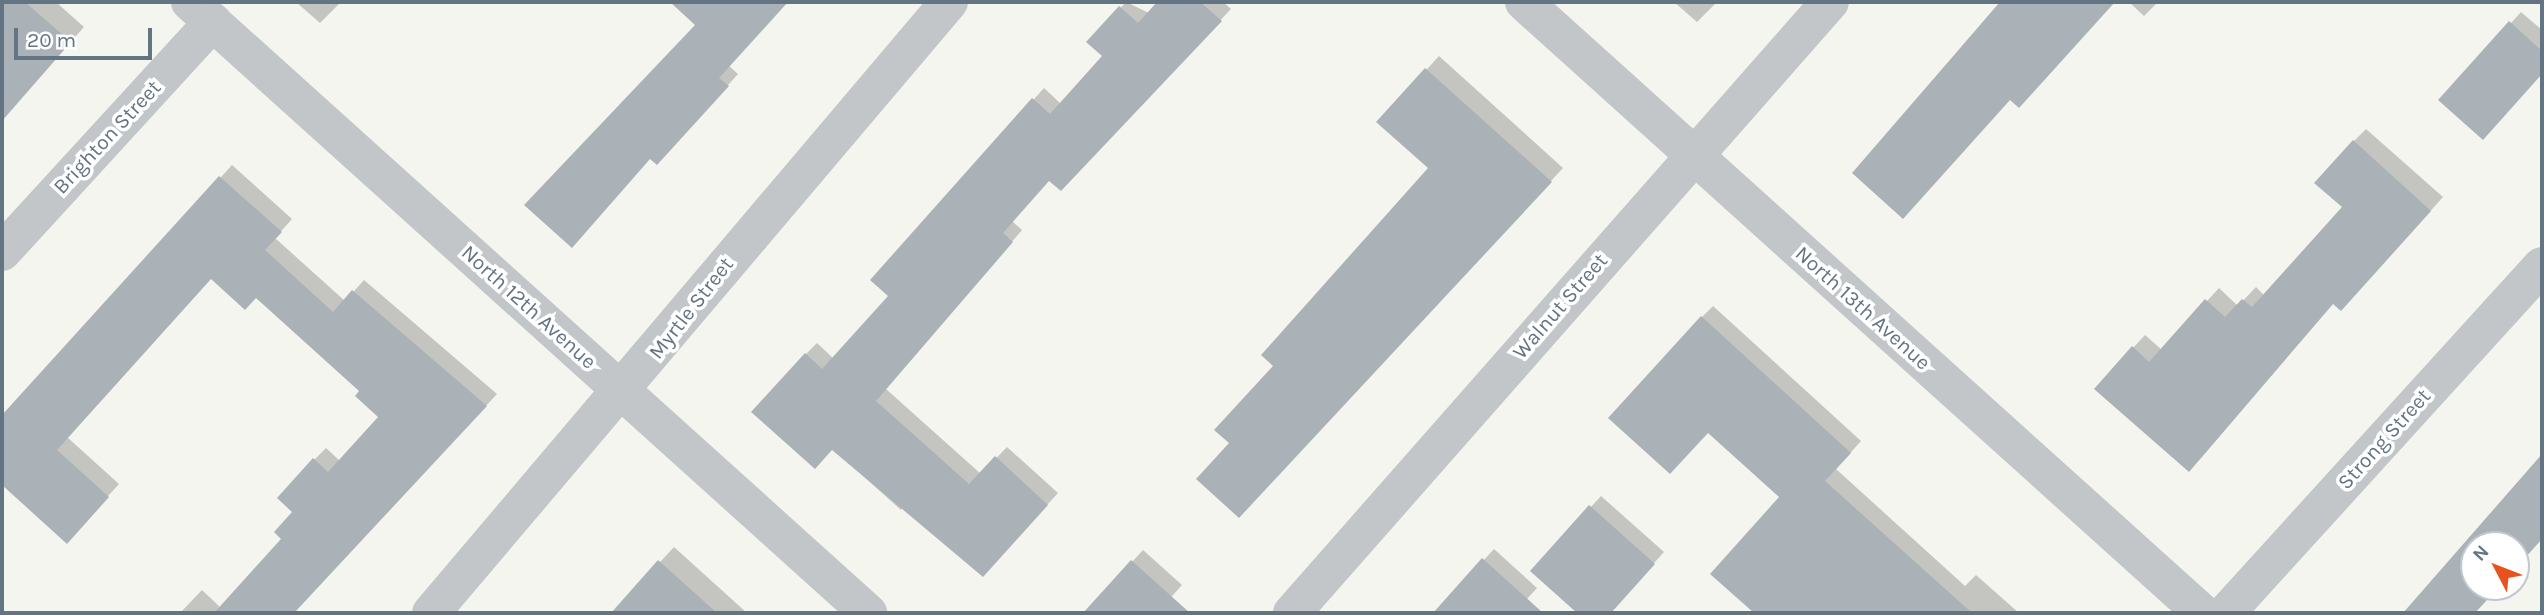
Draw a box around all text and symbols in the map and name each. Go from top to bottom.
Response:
scale bar [18,14,156,58]
text: 20 m [27,28,76,52]
street label: Brighton Street [48,75,166,199]
street label: North 12th Avenue [456,240,602,374]
street label: North 13th Avenue [1790,241,1936,375]
street label: Walnut Street [1507,248,1613,364]
street label: Myrtle Street [643,252,739,364]
street label: Strong Street [2332,383,2436,495]
north arrow [2460,531,2530,601]
text: N [2468,541,2494,566]

